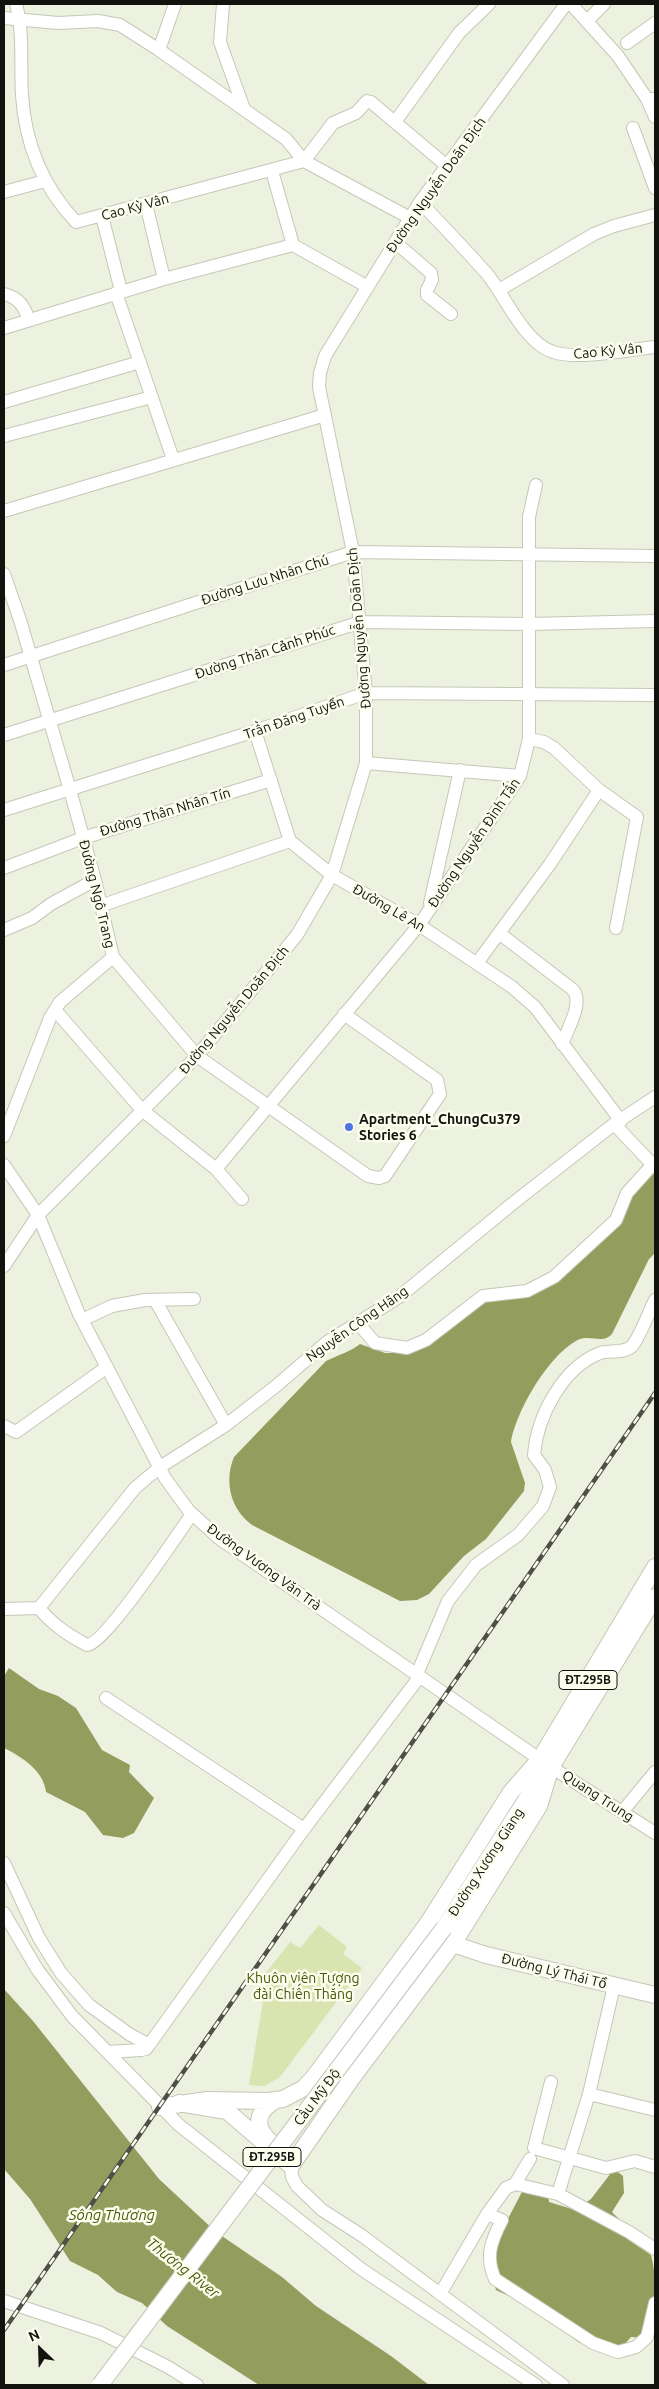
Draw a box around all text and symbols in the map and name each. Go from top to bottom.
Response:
street label: Đường Nguyễn Doãn Địch [383,114,489,256]
street label: Cao Kỳ Vân [99,190,171,224]
street label: Cao Kỳ Vân [573,340,643,362]
street label: Đường Nguyễn Doãn Địch [344,547,374,709]
street label: Đường Lưu Nhân Chú [199,551,331,609]
street label: Đường Thân Cảnh Phúc [193,621,337,683]
street label: Trần Đăng Tuyển [241,693,347,743]
street label: Đường Nguyễn Đình Tấn [424,775,524,911]
street label: Đường Thân Nhân Tín [98,784,232,840]
street label: Đường Ngô Trang [75,838,119,950]
street label: Đường Lê An [350,880,428,936]
street label: Đường Nguyễn Doãn Địch [176,943,292,1077]
place label: Apartment_ChungCu379 Stories 6 [359,1111,520,1144]
marker: Apartment_ChungCu379 Stories 6 [343,1121,355,1133]
street label: Nguyễn Công Hãng [303,1283,411,1365]
street label: Đường Vương Văn Trà [204,1520,324,1614]
road number: ĐT.295B [559,1670,617,1690]
street label: Quang Trung [559,1767,637,1825]
street label: Đường Xương Giang [445,1805,527,1919]
street label: Đường Lý Thái Tổ [500,1950,608,1992]
park label: Khuôn viên Tượng đài Chiến Thắng [247,1970,359,2002]
street label: Cầu Mỹ Độ [290,2065,344,2129]
road number: ĐT.295B [243,2148,301,2166]
water label: Sông Thương [69,2206,155,2224]
water label: Thương River [143,2234,223,2302]
north arrow [15,2324,65,2374]
text: N [26,2326,42,2345]

